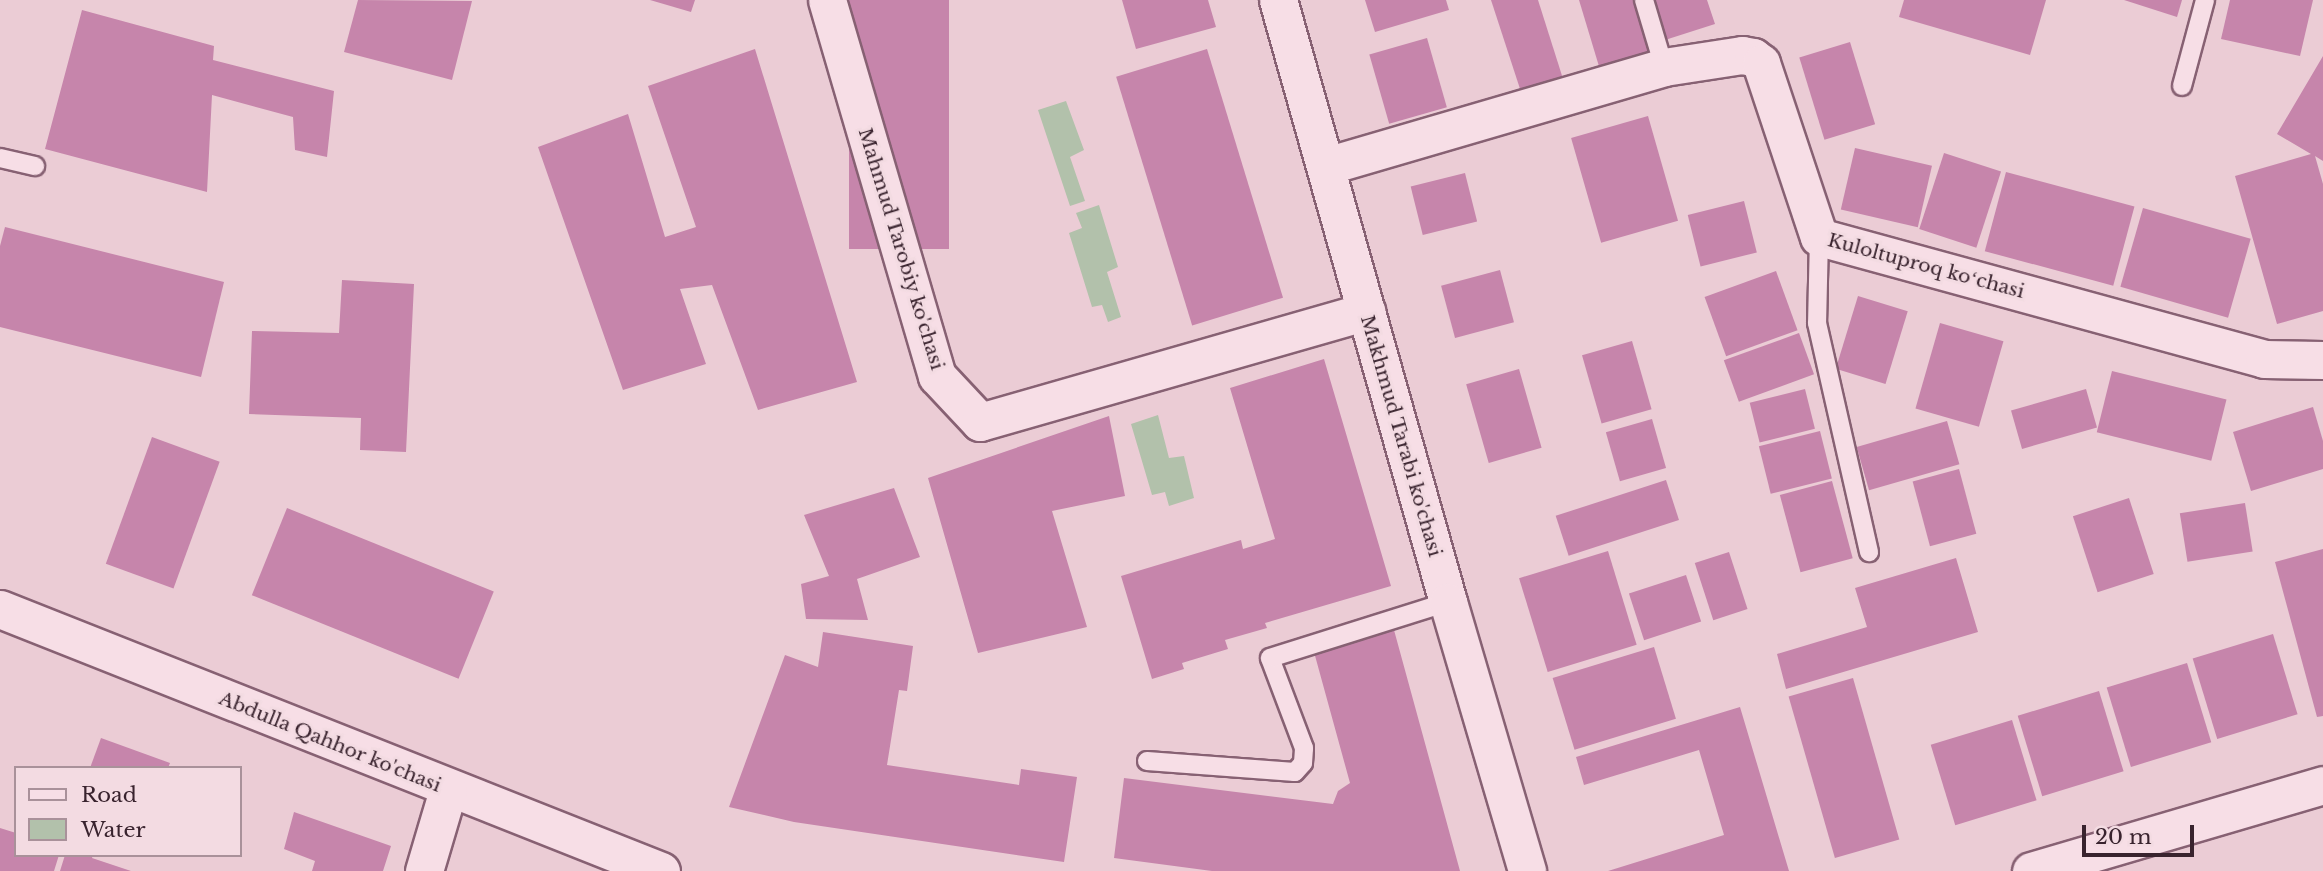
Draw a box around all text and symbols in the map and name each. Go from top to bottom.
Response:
street label: Mahmud Tarobiy ko'chasi [853,125,949,373]
street label: Kuloltuproq koʻchasi [1825,229,2027,303]
street label: Makhmud Tarabi ko'chasi [1355,312,1447,560]
street label: Abdulla Qahhor ko'chasi [215,687,445,797]
legend [14,766,242,857]
text: Road [81,782,137,808]
scale bar [2085,812,2197,856]
text: Water [81,817,145,843]
text: 20 m [2095,824,2152,850]

